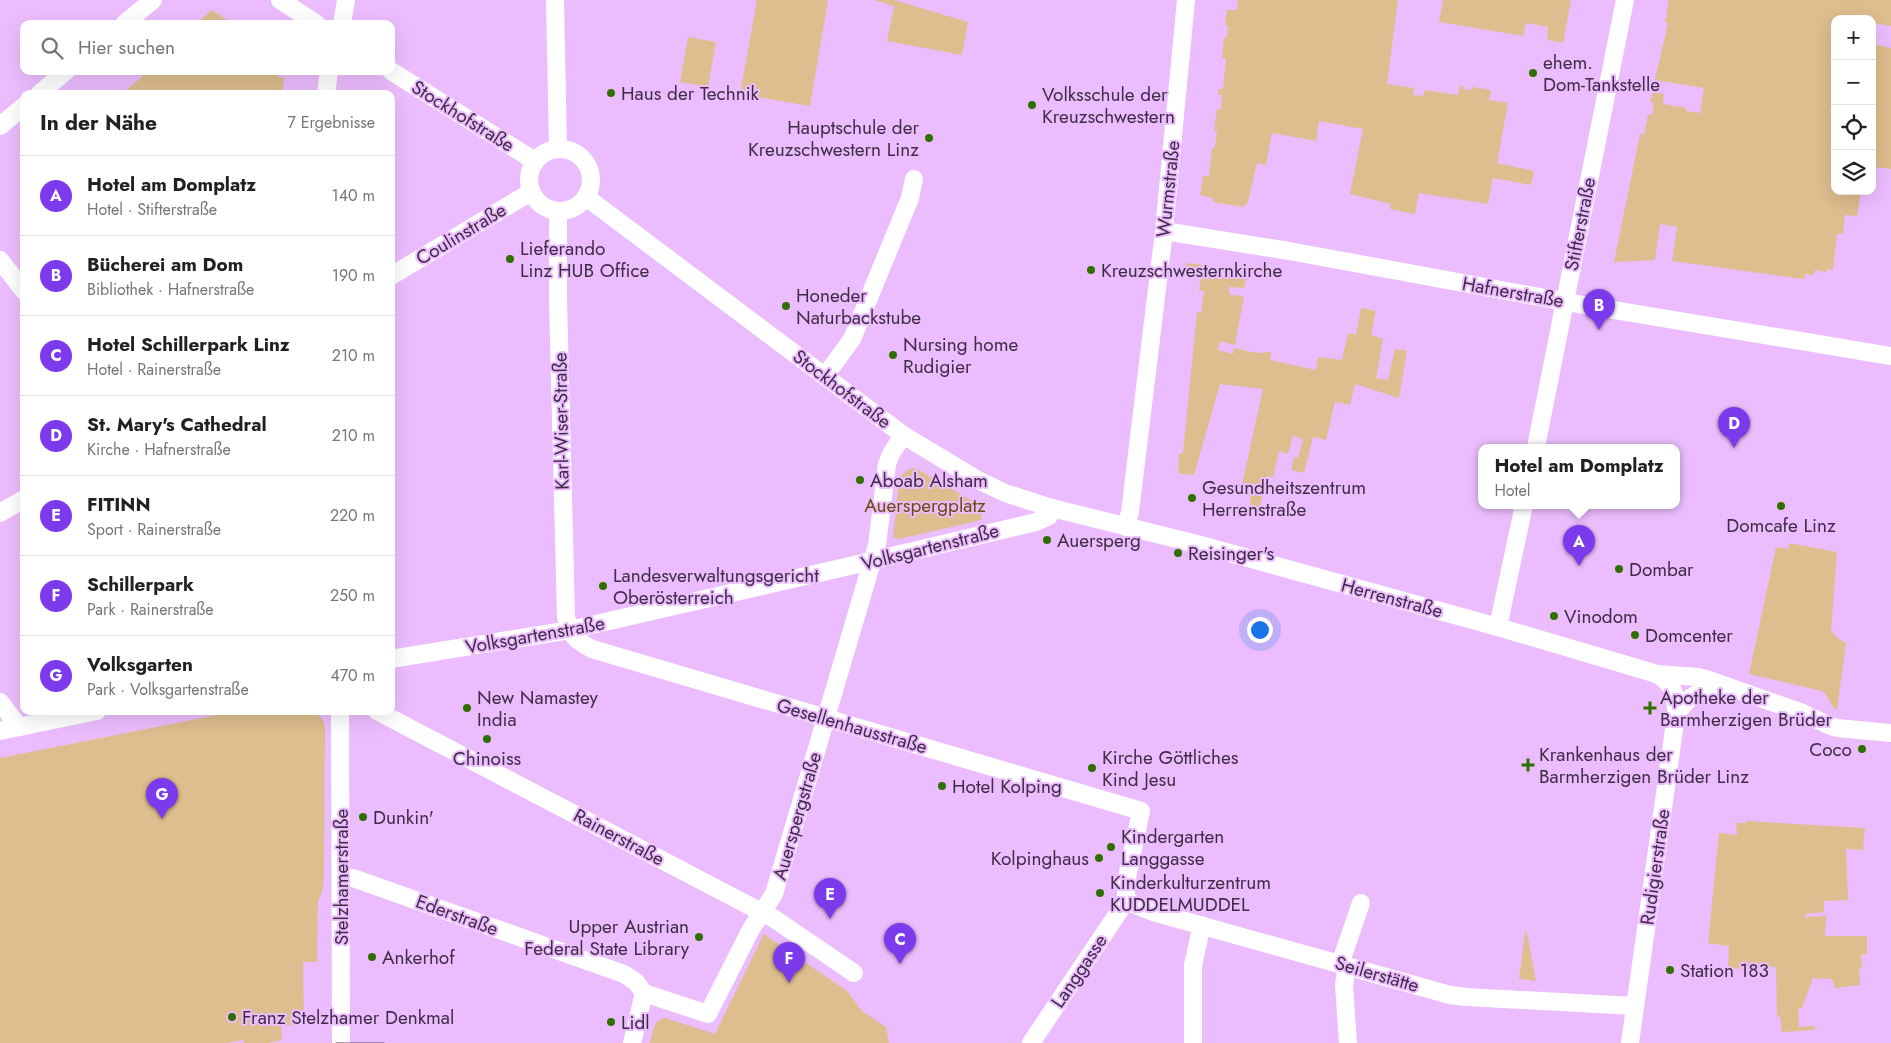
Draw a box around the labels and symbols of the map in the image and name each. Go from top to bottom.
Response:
place label: ehem. Dom-Tankstelle [1543,49,1660,98]
marker: ehem. Dom-Tankstelle [1527,67,1539,79]
street label: Stockhofstraße [406,74,520,159]
place label: Haus der Technik [621,80,760,107]
place label: Volksschule der Kreuzschwestern [1042,81,1175,130]
marker: Haus der Technik [605,87,617,99]
marker: Volksschule der Kreuzschwestern [1026,99,1038,111]
place label: Hauptschule der Kreuzschwestern Linz [748,114,919,163]
marker: Hauptschule der Kreuzschwestern Linz [923,132,935,144]
street label: Wurmstraße [1149,139,1187,239]
street label: Stifterstraße [1558,175,1602,273]
street label: Coulinstraße [411,196,511,272]
place label: Lieferando Linz HUB Office [520,235,650,284]
marker: Lieferando Linz HUB Office [504,253,516,265]
place label: Kreuzschwesternkirche [1101,257,1283,284]
marker: Kreuzschwesternkirche [1085,264,1097,276]
street label: Hafnerstraße [1460,270,1566,314]
place label: Honeder Naturbackstube [796,282,921,331]
pin: B [1583,289,1615,330]
marker: Honeder Naturbackstube [780,300,792,312]
place label: Nursing home Rudigier [903,331,1018,380]
street label: Stockhofstraße [787,343,897,435]
marker: Nursing home Rudigier [887,349,899,361]
street label: Karl-Wiser-Straße [546,352,576,490]
pin: D [1718,407,1750,448]
place label: Aboab Alsham [870,467,988,494]
marker: Aboab Alsham [854,474,866,486]
place label: Gesundheitszentrum Herrenstraße [1202,474,1366,523]
park label: Auerspergplatz [864,492,986,519]
marker: Gesundheitszentrum Herrenstraße [1186,492,1198,504]
marker: Domcafe Linz [1775,500,1787,512]
place label: Domcafe Linz [1726,512,1836,539]
street label: Volksgartenstraße [858,517,1002,577]
pin: A [1563,525,1595,566]
place label: Auersperg [1057,527,1141,554]
marker: Auersperg [1041,534,1053,546]
place label: Reisinger's [1188,540,1275,567]
marker: Reisinger's [1172,547,1184,559]
place label: Dombar [1629,556,1694,583]
place label: Landesverwaltungsgericht Oberösterreich [613,562,819,611]
marker: Dombar [1613,563,1625,575]
street label: Herrenstraße [1338,571,1446,625]
marker: Landesverwaltungsgericht Oberösterreich [597,580,609,592]
place label: Vinodom [1564,603,1638,630]
street label: Volksgartenstraße [463,609,607,661]
marker: Vinodom [1548,610,1560,622]
your location [1247,617,1273,643]
place label: Domcenter [1645,622,1733,649]
marker: Domcenter [1629,629,1641,641]
place label: New Namastey India [477,684,598,733]
place label: Apotheke der Barmherzigen Brüder [1660,684,1833,733]
street label: Gesellenhausstraße [773,692,931,760]
marker: New Namastey India [461,702,473,714]
marker: Apotheke der Barmherzigen Brüder [1644,702,1656,714]
marker: Chinoiss [481,733,493,745]
place label: Coco [1809,736,1852,763]
place label: Krankenhaus der Barmherzigen Brüder Linz [1539,741,1749,790]
marker: Coco [1856,743,1868,755]
place label: Kirche Göttliches Kind Jesu [1102,744,1239,793]
place label: Chinoiss [453,745,522,772]
street label: Auerspergstraße [766,749,828,883]
marker: Krankenhaus der Barmherzigen Brüder Linz [1521,758,1535,772]
marker: Kirche Göttliches Kind Jesu [1086,762,1098,774]
place label: Hotel Kolping [952,773,1062,800]
pin: G [146,778,178,819]
marker: Hotel Kolping [936,780,948,792]
street label: Rainerstraße [569,802,669,872]
place label: Dunkin' [373,804,434,831]
street label: Rudigierstraße [1633,807,1677,927]
street label: Stelzhamerstraße [328,809,355,945]
marker: Dunkin' [357,811,369,823]
place label: Kindergarten Langgasse [1121,823,1224,872]
marker: Kindergarten Langgasse [1105,841,1117,853]
place label: Kolpinghaus [991,845,1089,872]
marker: Kolpinghaus [1093,852,1105,864]
place label: Kinderkulturzentrum KUDDELMUDDEL [1110,869,1271,918]
pin: E [814,878,846,919]
marker: Kinderkulturzentrum KUDDELMUDDEL [1094,887,1106,899]
street label: Ederstraße [412,888,502,942]
place label: Upper Austrian Federal State Library [524,913,690,962]
pin: C [884,923,916,964]
street label: Langgasse [1044,929,1114,1013]
marker: Upper Austrian Federal State Library [693,931,705,943]
pin: F [773,942,805,983]
place label: Ankerhof [382,944,455,971]
street label: Seilerstätte [1332,949,1422,999]
marker: Ankerhof [366,951,378,963]
place label: Station 183 [1680,957,1769,984]
marker: Station 183 [1664,964,1676,976]
place label: Franz Stelzhamer Denkmal [242,1004,454,1031]
place label: Lidl [621,1009,650,1036]
marker: Franz Stelzhamer Denkmal [226,1011,238,1023]
marker: Lidl [605,1016,617,1028]

